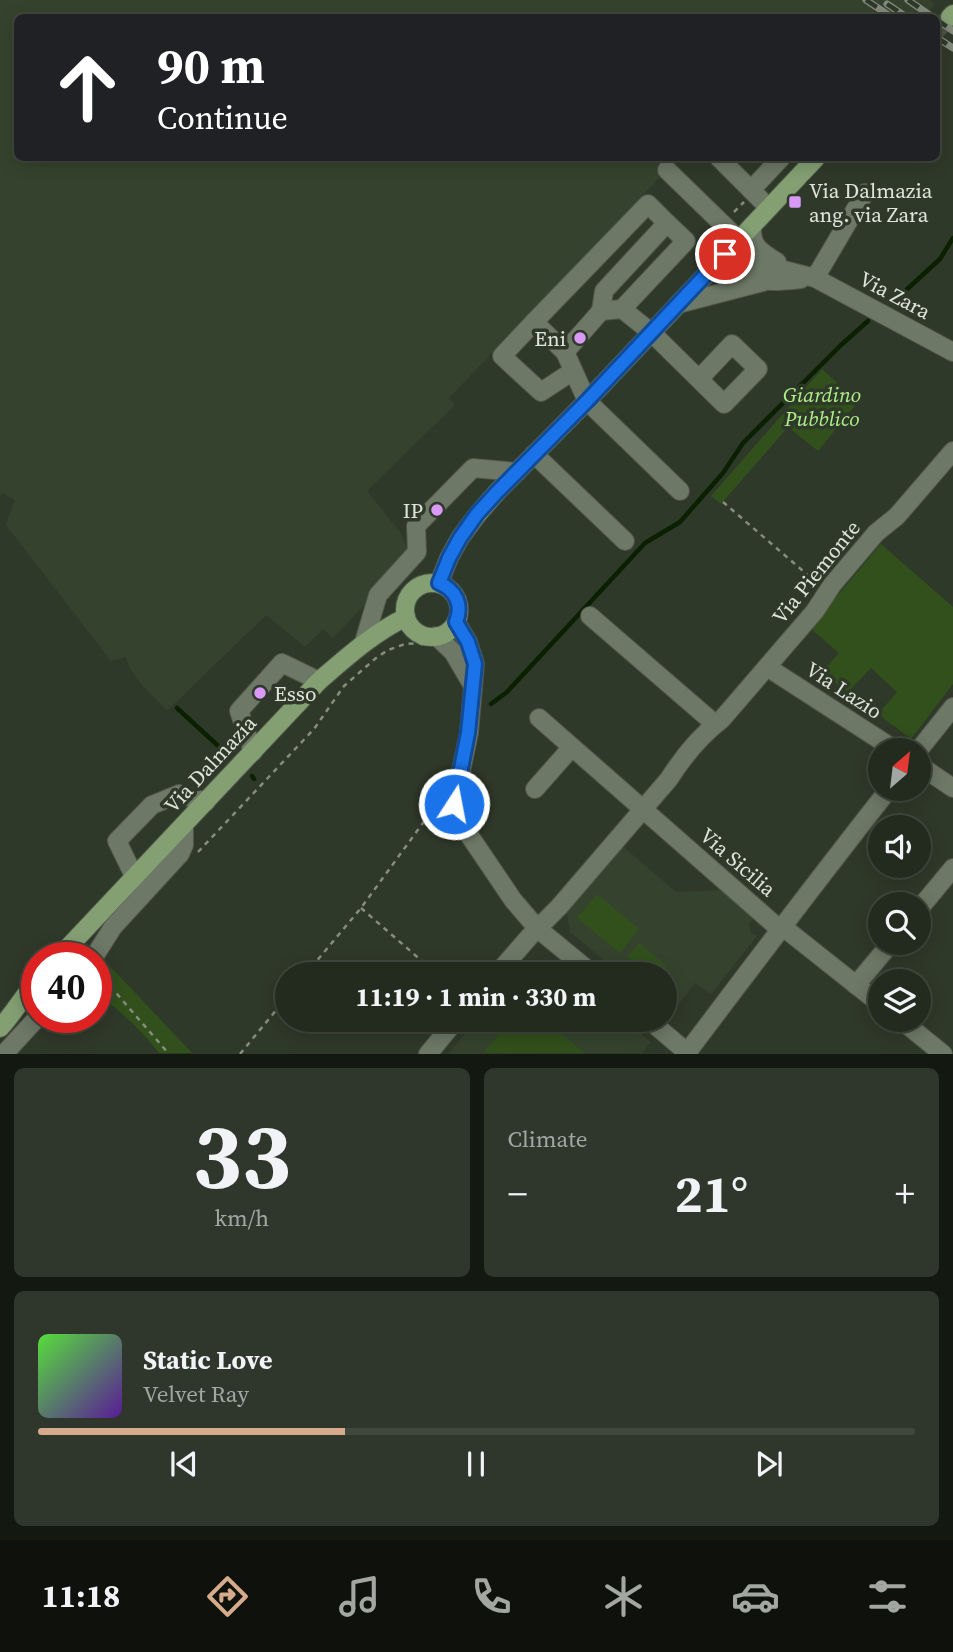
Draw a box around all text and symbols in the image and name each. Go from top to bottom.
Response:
text: 90 m [157,32,265,99]
icon: ahead [42,42,133,133]
text: Continue [157,96,288,140]
place label: Via Dalmazia ang. via Zara [809,176,933,229]
marker: Via Dalmazia ang. via Zara [787,194,803,210]
pin [695,224,755,284]
icon: arrive [706,235,744,273]
street label: Via Zara [854,264,936,326]
place label: Eni [534,324,566,353]
marker: Eni [572,330,588,346]
park label: Giardino Pubblico [783,380,861,433]
place label: IP [403,496,423,525]
marker: IP [429,502,445,518]
street label: Via Piemonte [765,514,867,630]
street label: Via Lazio [800,654,888,726]
place label: Esso [274,679,316,708]
marker: Esso [252,685,268,701]
street label: Via Dalmazia [157,709,263,819]
north arrow [868,738,931,802]
map controls [868,738,931,1032]
position arrow [417,767,491,841]
button: sound [868,815,931,878]
street label: Via Sicilia [694,821,782,903]
button: search [868,892,931,955]
speed limit sign: 40 [21,942,112,1033]
button: layers [868,969,931,1032]
text: 11:19 · 1 min · 330 m [356,979,596,1015]
text: 33 [192,1094,291,1218]
text: Climate [508,1123,587,1155]
text: 21° [675,1158,748,1229]
text: − [508,1168,528,1220]
text: + [895,1168,915,1220]
text: km/h [214,1202,269,1234]
text: Static Love [143,1342,272,1378]
text: Velvet Ray [143,1378,249,1410]
icon: previous [165,1445,203,1483]
icon: pause [457,1445,495,1483]
icon: next [750,1445,788,1483]
icon: directions [203,1572,252,1621]
icon: music [335,1572,384,1621]
icon: phone [467,1572,516,1621]
icon: climate [599,1572,648,1621]
icon: car [731,1572,780,1621]
icon: filters [863,1572,912,1621]
text: 11:18 [41,1574,120,1618]

